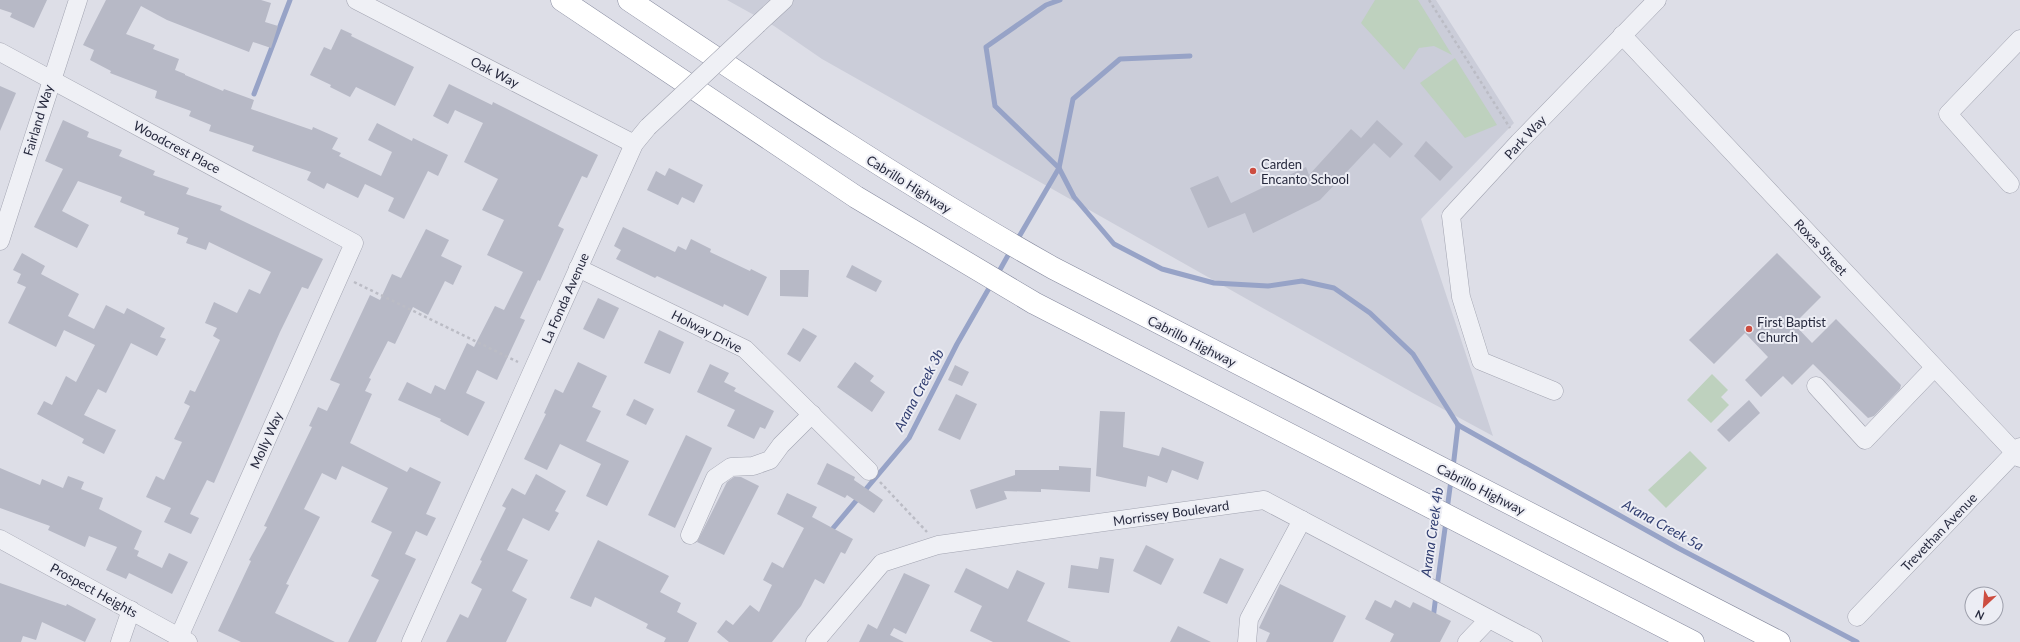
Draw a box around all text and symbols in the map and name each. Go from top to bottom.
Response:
street label: Oak Way [468,53,522,91]
street label: Fairland Way [20,82,57,158]
street label: Park Way [1501,111,1550,162]
street label: Woodcrest Place [131,117,223,177]
street label: Cabrillo Highway [864,151,955,217]
place label: Carden Encanto School [1261,156,1349,187]
marker: Carden Encanto School [1248,166,1258,176]
street label: Roxas Street [1791,216,1851,279]
street label: La Fonda Avenue [538,250,592,346]
street label: Holway Drive [669,306,745,356]
street label: Cabrillo Highway [1145,312,1239,370]
place label: First Baptist Church [1757,314,1826,345]
marker: First Baptist Church [1744,324,1754,334]
water label: Arana Creek 3b [889,346,947,434]
street label: Molly Way [246,409,286,471]
street label: Cabrillo Highway [1434,460,1528,518]
water label: Arana Creek 4b [1417,486,1446,579]
street label: Trevethan Avenue [1898,490,1980,574]
water label: Arana Creek 5a [1619,495,1707,554]
street label: Morrissey Boulevard [1112,497,1230,529]
street label: Prospect Heights [48,559,141,621]
north arrow [1964,586,2004,626]
text: N [1973,608,1986,623]

